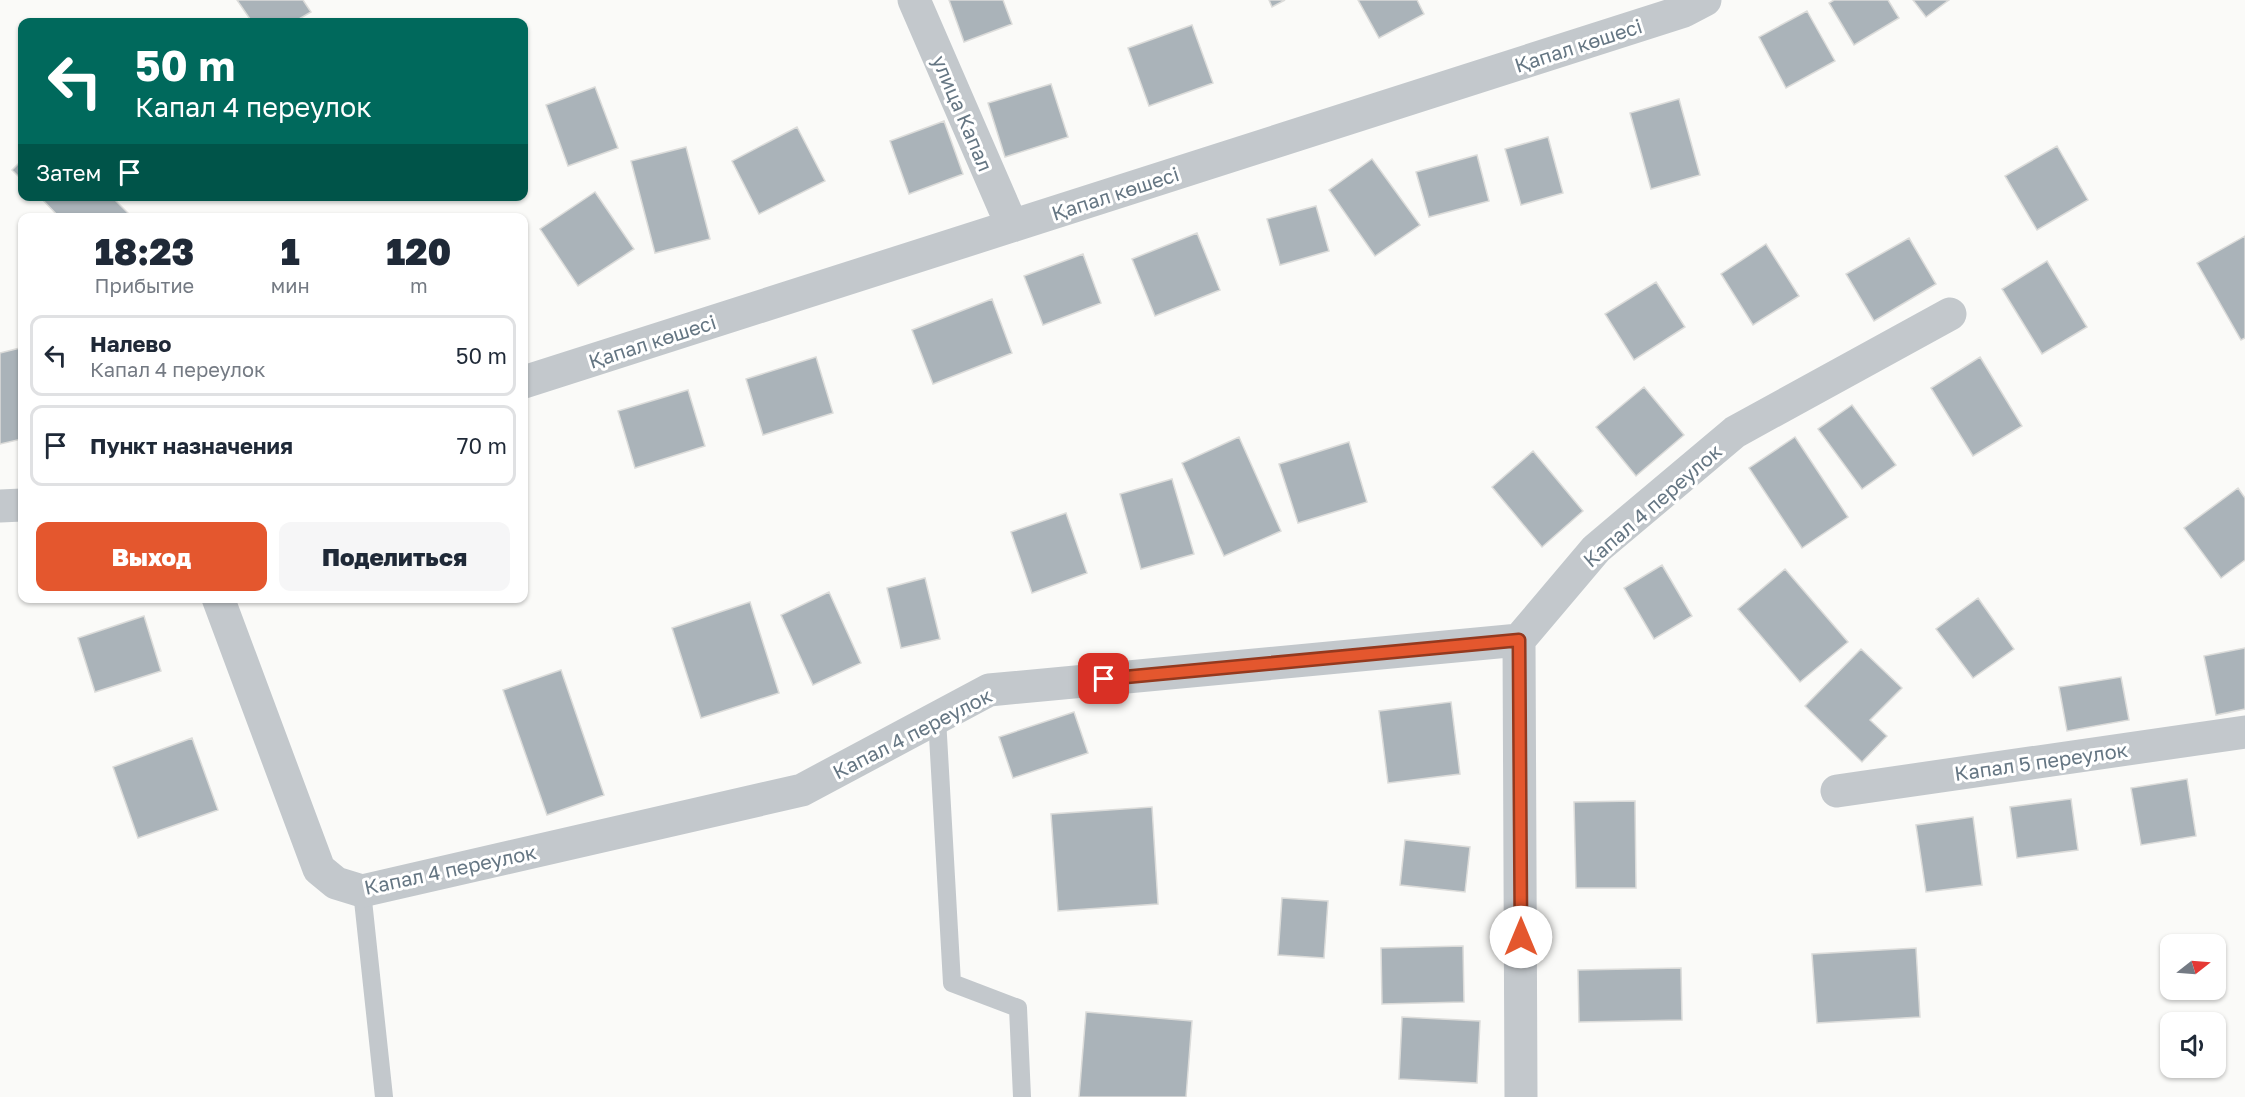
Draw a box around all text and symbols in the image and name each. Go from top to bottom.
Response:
street label: Қапал көшесі [1511,13,1645,77]
text: 50 m [135,40,235,90]
icon: left [36,42,114,120]
street label: улица Капал [928,51,998,175]
text: Капал 4 переулок [135,91,372,123]
icon: arrive [113,156,146,189]
text: Затем [36,159,101,186]
street label: Қапал көшесі [1048,161,1182,225]
text: 18:23 [95,230,194,273]
text: 1 [281,230,300,273]
text: 120 [386,230,451,273]
text: Прибытие [95,273,194,297]
text: мин [271,273,310,297]
text: m [410,273,428,297]
street label: Қапал көшесі [585,309,719,373]
text: Налево [90,330,172,357]
icon: left [39,339,72,372]
text: 50 m [456,342,507,369]
text: Капал 4 переулок [90,357,265,381]
icon: arrive [39,429,72,462]
text: Пункт назначения [90,432,293,459]
text: 70 m [457,432,507,459]
street label: Капал 4 переулок [1578,438,1726,572]
button: Выход [36,522,267,591]
button: Поделиться [279,522,510,591]
pin [1078,653,1129,704]
icon: arrive [1087,662,1120,695]
street label: Капал 4 переулок [828,682,996,784]
street label: Капал 5 переулок [1953,737,2129,785]
street label: Капал 4 переулок [362,839,538,899]
position arrow [1489,905,1553,969]
north arrow [2160,934,2226,1000]
map controls [2160,934,2226,1078]
button: sound [2160,1012,2226,1078]

